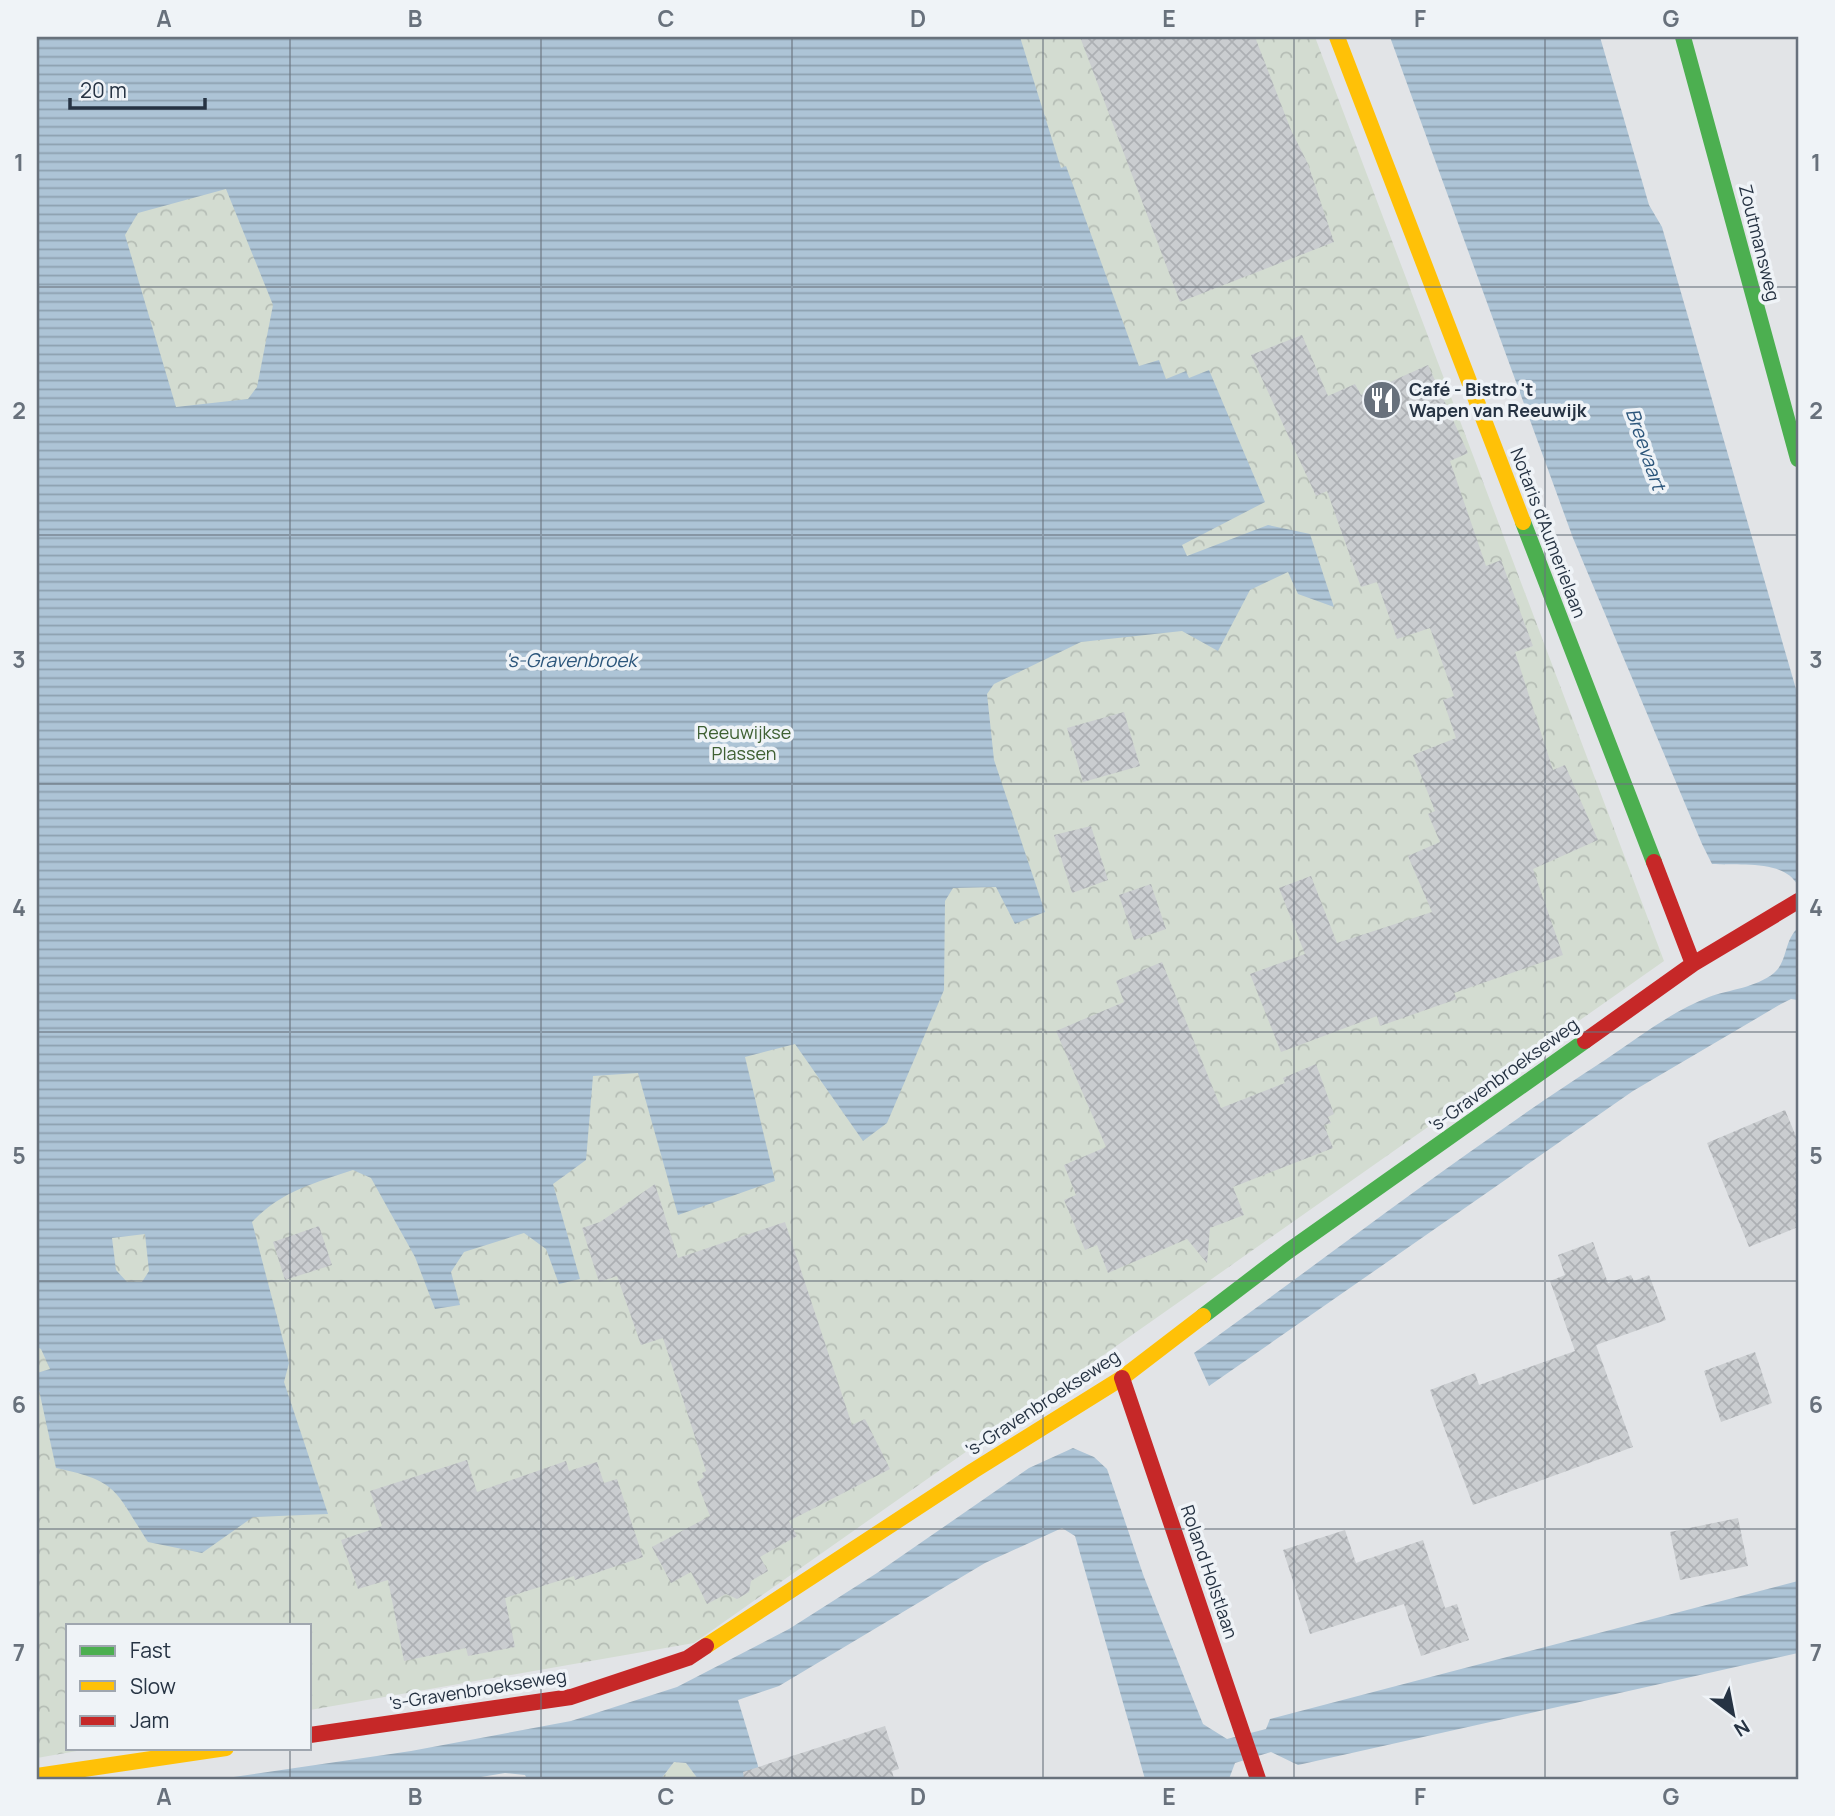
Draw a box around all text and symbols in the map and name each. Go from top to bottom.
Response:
text: A [156,2,172,34]
text: B [408,2,422,34]
text: C [658,2,675,34]
text: D [910,2,926,34]
text: E [1162,2,1176,34]
text: F [1414,2,1426,34]
text: G [1663,2,1680,34]
scale bar [70,66,205,110]
text: 20 m [80,76,127,104]
text: 1 [14,146,24,178]
text: 1 [1811,146,1821,178]
street label: Zoutmansweg [1734,182,1786,304]
place label: Café - Bistro 't Wapen van Reeuwijk [1409,377,1588,422]
restaurant icon: Café - Bistro 't Wapen van Reeuwijk [1361,379,1403,421]
text: 2 [12,394,26,426]
text: 2 [1809,394,1823,426]
water label: Breevaart [1620,405,1673,496]
street label: Notaris d'Aumerielaan [1505,444,1592,621]
text: 3 [12,643,26,675]
text: 3 [1809,643,1823,675]
water label: 's-Gravenbroek [505,647,639,673]
park label: Reeuwijkse Plassen [697,720,791,765]
text: 4 [12,891,26,923]
text: 4 [1809,891,1823,923]
street label: 's-Gravenbroekseweg [1424,1012,1583,1136]
text: 5 [12,1139,26,1171]
text: 5 [1809,1139,1823,1171]
street label: 's-Gravenbroekseweg [961,1343,1124,1461]
text: 6 [12,1388,26,1420]
text: 6 [1809,1388,1823,1420]
street label: Roland Holstlaan [1176,1502,1244,1642]
legend [66,1624,312,1750]
text: 7 [13,1636,25,1668]
text: Fast [130,1636,171,1664]
text: 7 [1810,1636,1822,1668]
street label: 's-Gravenbroekseweg [388,1663,568,1715]
text: Slow [130,1672,176,1700]
north arrow [1699,1680,1769,1750]
text: Jam [130,1706,169,1734]
text: N [1729,1714,1755,1743]
text: A [156,1780,172,1812]
text: B [408,1780,422,1812]
text: C [658,1780,675,1812]
text: D [910,1780,926,1812]
text: E [1162,1780,1176,1812]
text: F [1414,1780,1426,1812]
text: G [1663,1780,1680,1812]

